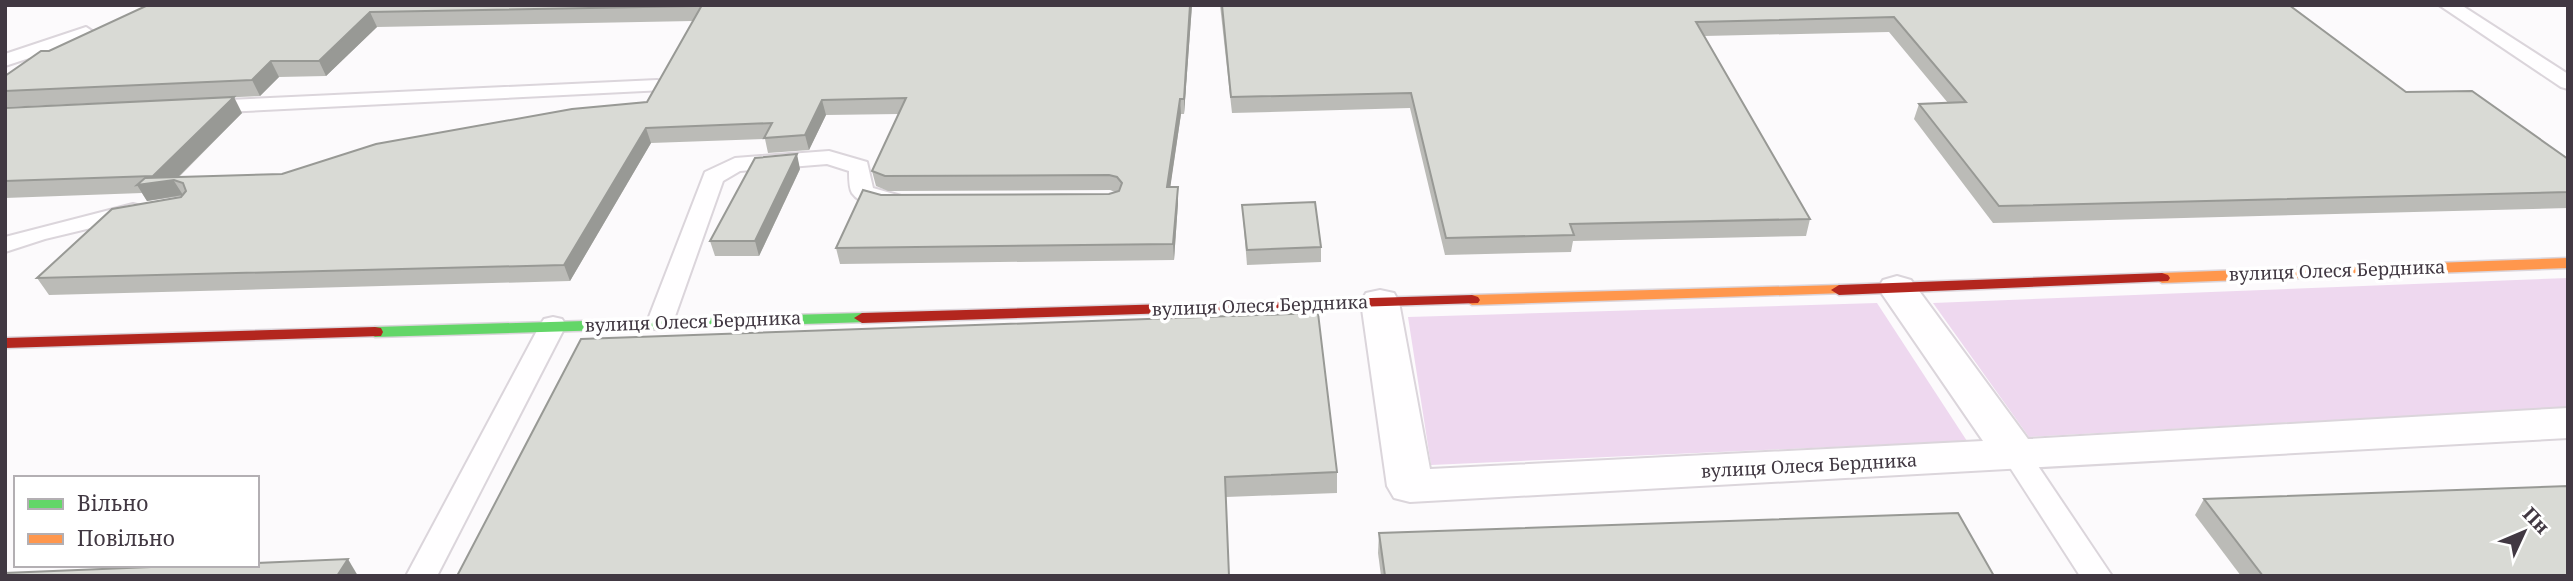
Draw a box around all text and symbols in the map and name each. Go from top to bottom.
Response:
street label: вулиця Олеся Бердника [2228,254,2446,286]
street label: вулиця Олеся Бердника [1151,289,1369,321]
street label: вулиця Олеся Бердника [584,305,802,337]
street label: вулиця Олеся Бердника [1700,447,1918,483]
legend [14,476,259,567]
text: Вільно [77,489,148,517]
north arrow [2489,497,2559,567]
text: Пн [2517,501,2555,539]
text: Повільно [77,524,175,552]

